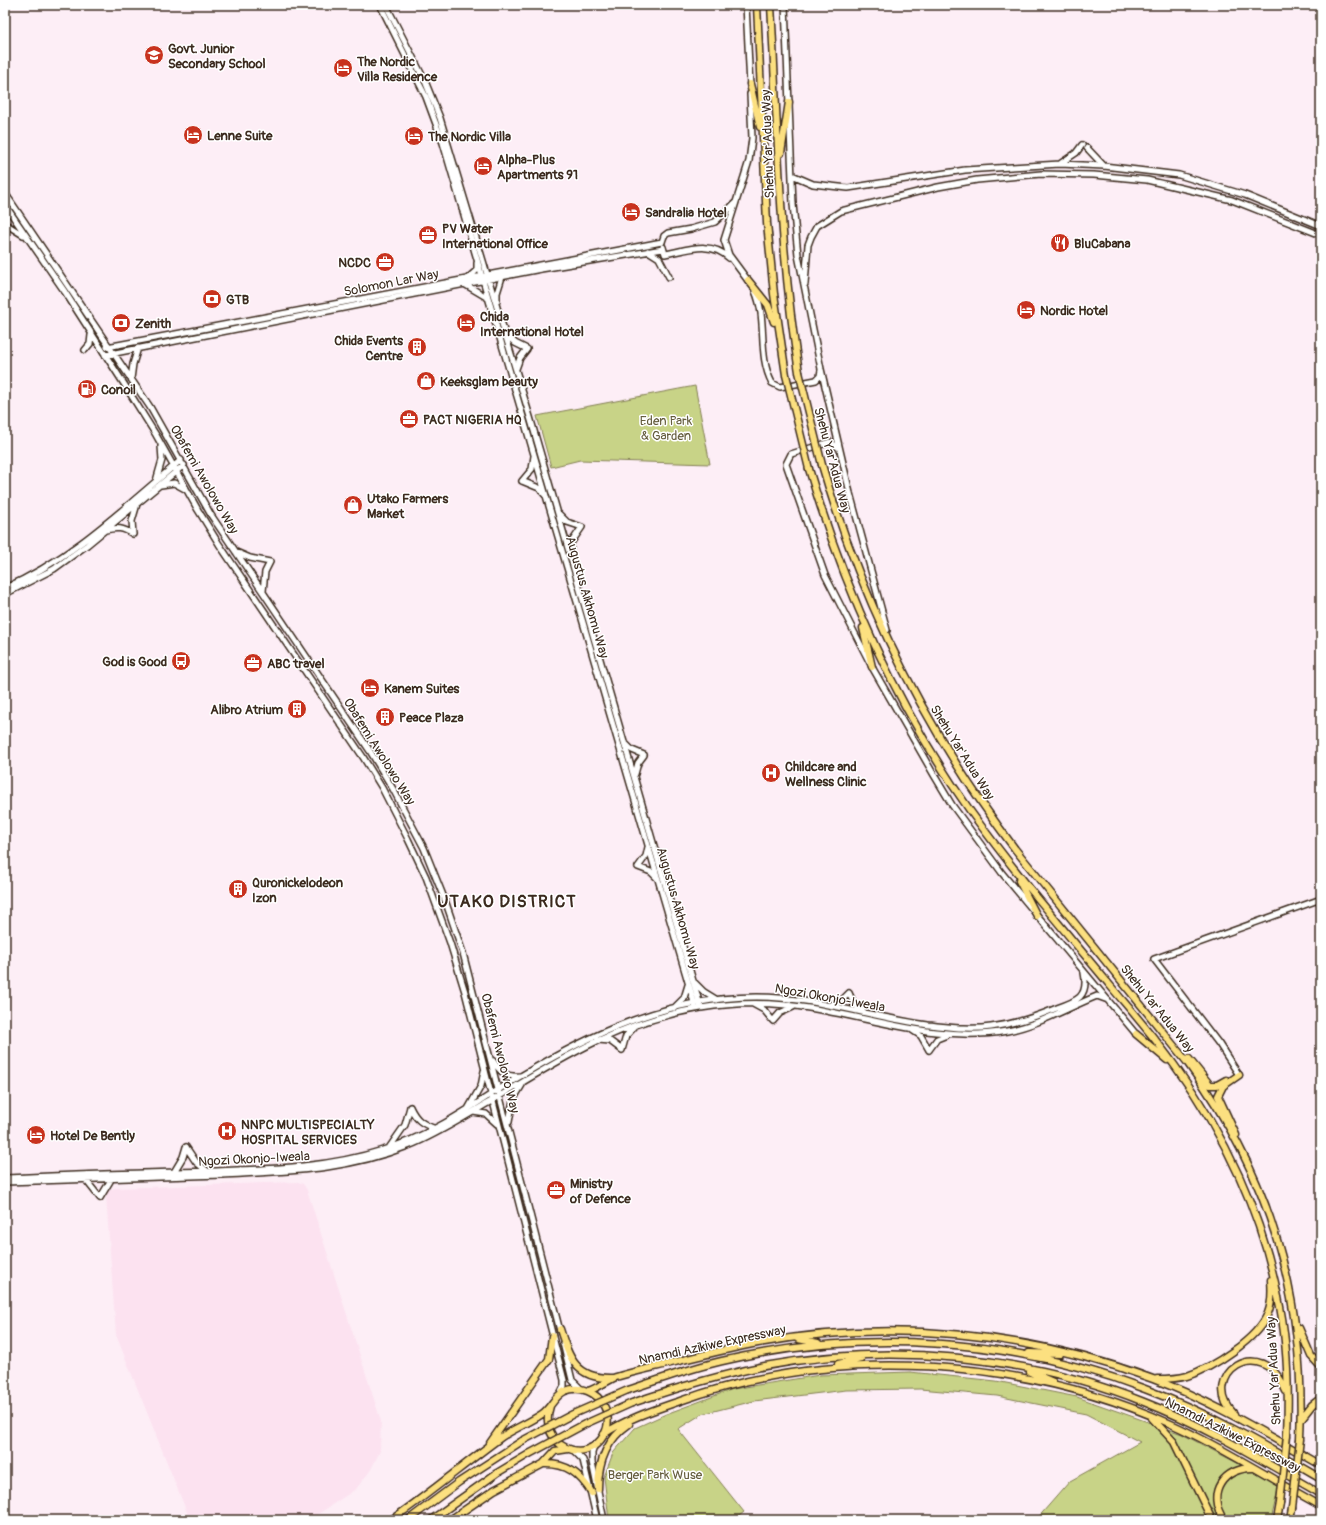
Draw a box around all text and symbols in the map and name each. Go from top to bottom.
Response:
place label: Govt. Junior Secondary School [168,41,266,72]
school or university icon: Govt. Junior Secondary School [143,44,165,66]
place label: The Nordic Villa Residence [356,54,438,85]
hotel icon: The Nordic Villa Residence [332,57,354,79]
street label: Shehu Yar'Adua Way [758,89,778,199]
hotel icon: Lenne Suite [182,124,204,146]
hotel icon: The Nordic Villa [403,125,425,147]
place label: Lenne Suite [207,128,273,144]
place label: The Nordic Villa [427,129,511,145]
place label: Alpha-Plus Apartments 91 [497,152,578,183]
hotel icon: Alpha-Plus Apartments 91 [472,155,494,177]
hotel icon: Sandralia Hotel [620,201,642,223]
place label: Sandralia Hotel [645,205,727,221]
place label: PV Water International Office [442,221,549,252]
office icon: PV Water International Office [417,224,439,246]
restaurant icon: BluCabana [1049,232,1071,254]
place label: BluCabana [1074,236,1131,252]
office icon: NCDC [374,251,396,273]
place label: NCDC [338,255,371,271]
street label: Solomon Lar Way [342,266,440,300]
bank icon: GTB [201,288,223,310]
place label: GTB [226,292,250,308]
hotel icon: Nordic Hotel [1015,299,1037,321]
place label: Nordic Hotel [1040,303,1108,319]
place label: Chida International Hotel [480,309,584,340]
bank icon: Zenith [110,312,132,334]
hotel icon: Chida International Hotel [455,312,477,334]
place label: Zenith [135,316,171,332]
place label: Chida Events Centre [334,333,404,364]
building icon: Chida Events Centre [406,336,428,358]
shop icon: Keeksglam beauty [415,370,437,392]
place label: Keeksglam beauty [440,374,538,390]
fuel station icon: Conoil [76,378,98,400]
place label: Conoil [101,382,136,398]
street label: Shehu Yar'Adua Way [810,406,854,515]
office icon: PACT NIGERIA HQ [398,408,420,430]
place label: PACT NIGERIA HQ [423,412,522,428]
park label: Eden Park & Garden [640,413,693,444]
street label: Obafemi Awolowo Way [166,422,242,537]
place label: Utako Farmers Market [367,491,448,522]
shop icon: Utako Farmers Market [342,494,364,516]
street label: Augustus Aikhomu Way [562,534,612,661]
bus stop icon: God is Good [170,650,192,672]
office icon: ABC travel [242,652,264,674]
place label: God is Good [102,654,167,670]
place label: ABC travel [267,656,325,672]
hotel icon: Kanem Suites [359,677,381,699]
place label: Kanem Suites [384,681,460,697]
street label: Obafemi Awolowo Way [340,695,419,808]
building icon: Alibro Atrium [286,698,308,720]
place label: Alibro Atrium [210,702,283,718]
street label: Shehu Yar'Adua Way [927,702,998,803]
building icon: Peace Plaza [374,706,396,728]
place label: Peace Plaza [399,710,464,726]
place label: Childcare and Wellness Clinic [785,759,867,790]
hospital icon: Childcare and Wellness Clinic [760,762,782,784]
street label: Augustus Aikhomu Way [653,845,703,972]
place label: Quronickelodeon Izon [252,875,344,906]
building icon: Quronickelodeon Izon [227,878,249,900]
district label: UTAKO DISTRICT [437,891,577,912]
street label: Shehu Yar'Adua Way [1117,961,1198,1056]
street label: Ngozi Okonjo-Iweala [773,980,886,1016]
street label: Obafemi Awolowo Way [477,992,523,1115]
place label: NNPC MULTISPECIALTY HOSPITAL SERVICES [241,1117,375,1148]
hospital icon: NNPC MULTISPECIALTY HOSPITAL SERVICES [216,1120,238,1142]
hotel icon: Hotel De Bently [25,1124,47,1146]
place label: Hotel De Bently [50,1128,135,1144]
street label: Ngozi Okonjo-Iweala [198,1148,310,1170]
place label: Ministry of Defence [569,1176,631,1207]
office icon: Ministry of Defence [545,1179,567,1201]
street label: Shehu Yar'Adua Way [1263,1316,1285,1426]
street label: Nnamdi Azikiwe Expressway [637,1321,788,1368]
street label: Nnamdi Azikiwe Expressway [1162,1394,1303,1476]
park label: Berger Park Wuse [608,1467,703,1483]

